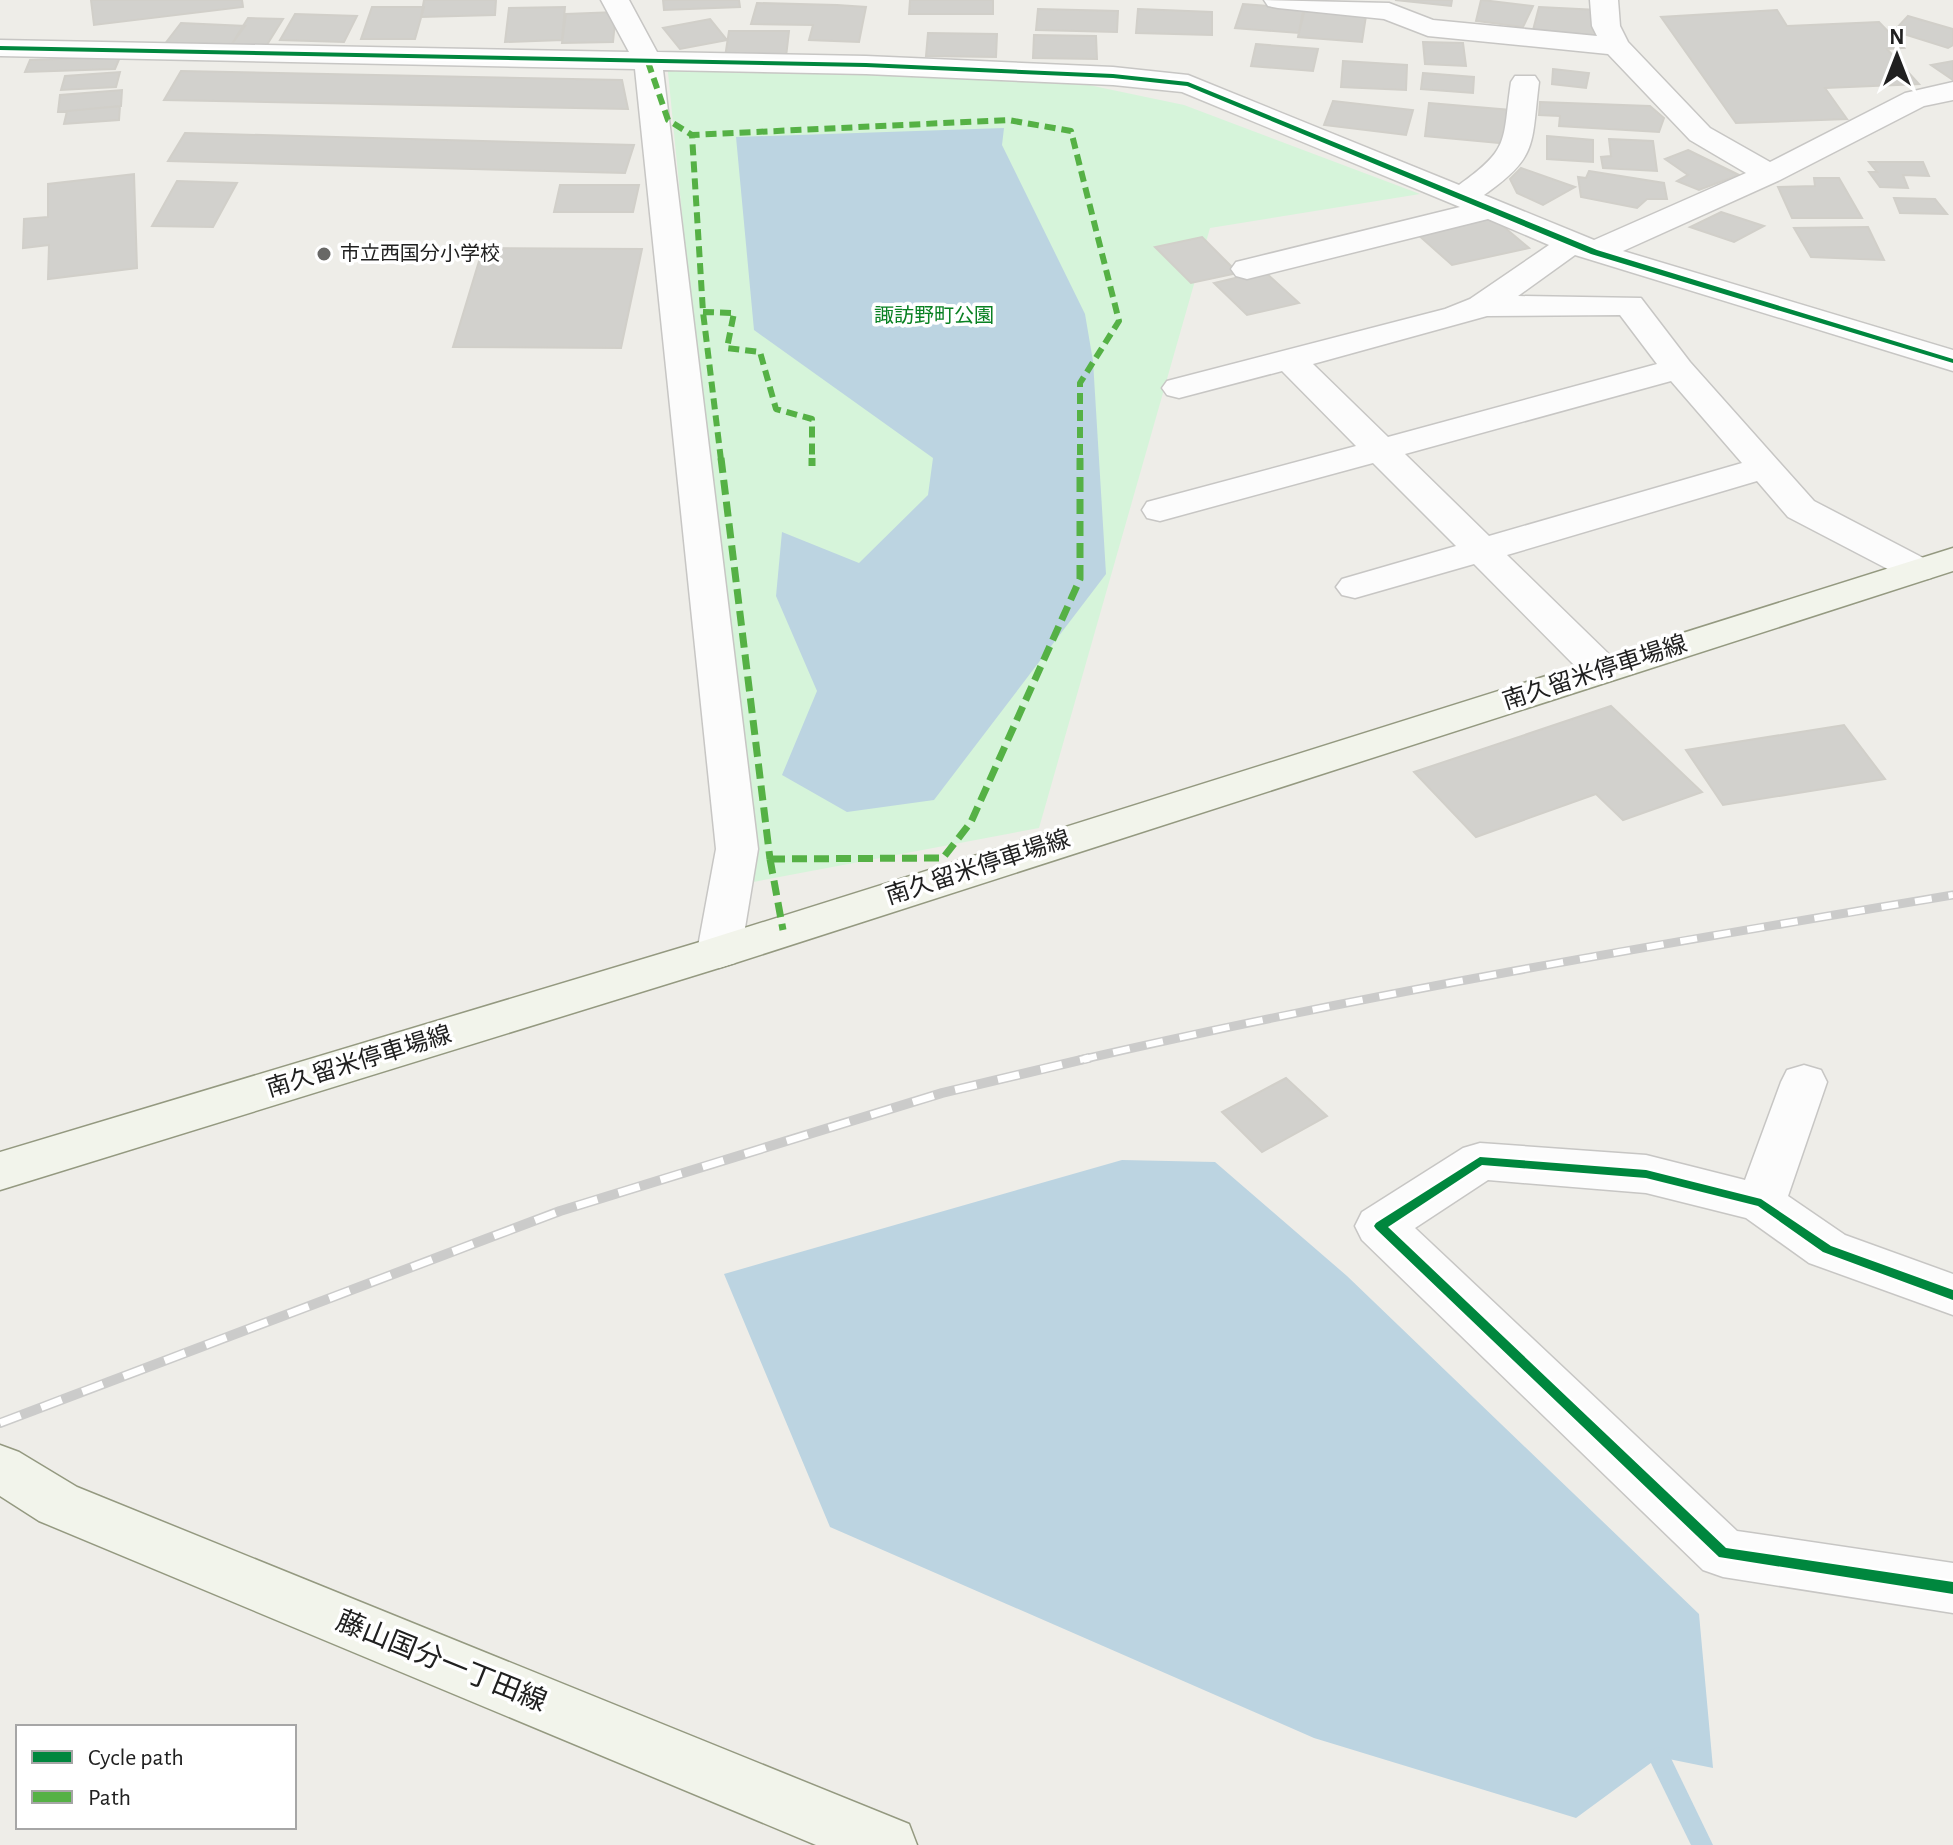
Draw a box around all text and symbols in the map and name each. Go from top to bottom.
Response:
north arrow [1857,16,1937,96]
text: N [1889,26,1905,48]
place label: 市立西国分小学校 [340,243,500,264]
marker: 市立西国分小学校 [315,245,333,263]
park label: 諏訪野町公園 [874,305,994,326]
street label: 南久留米停車場線 [1499,630,1690,714]
street label: 南久留米停車場線 [882,825,1073,909]
street label: 南久留米停車場線 [263,1021,454,1102]
street label: 藤山国分一丁田線 [332,1605,551,1717]
legend [16,1725,296,1829]
text: Cycle path [88,1746,184,1770]
text: Path [88,1786,131,1810]

